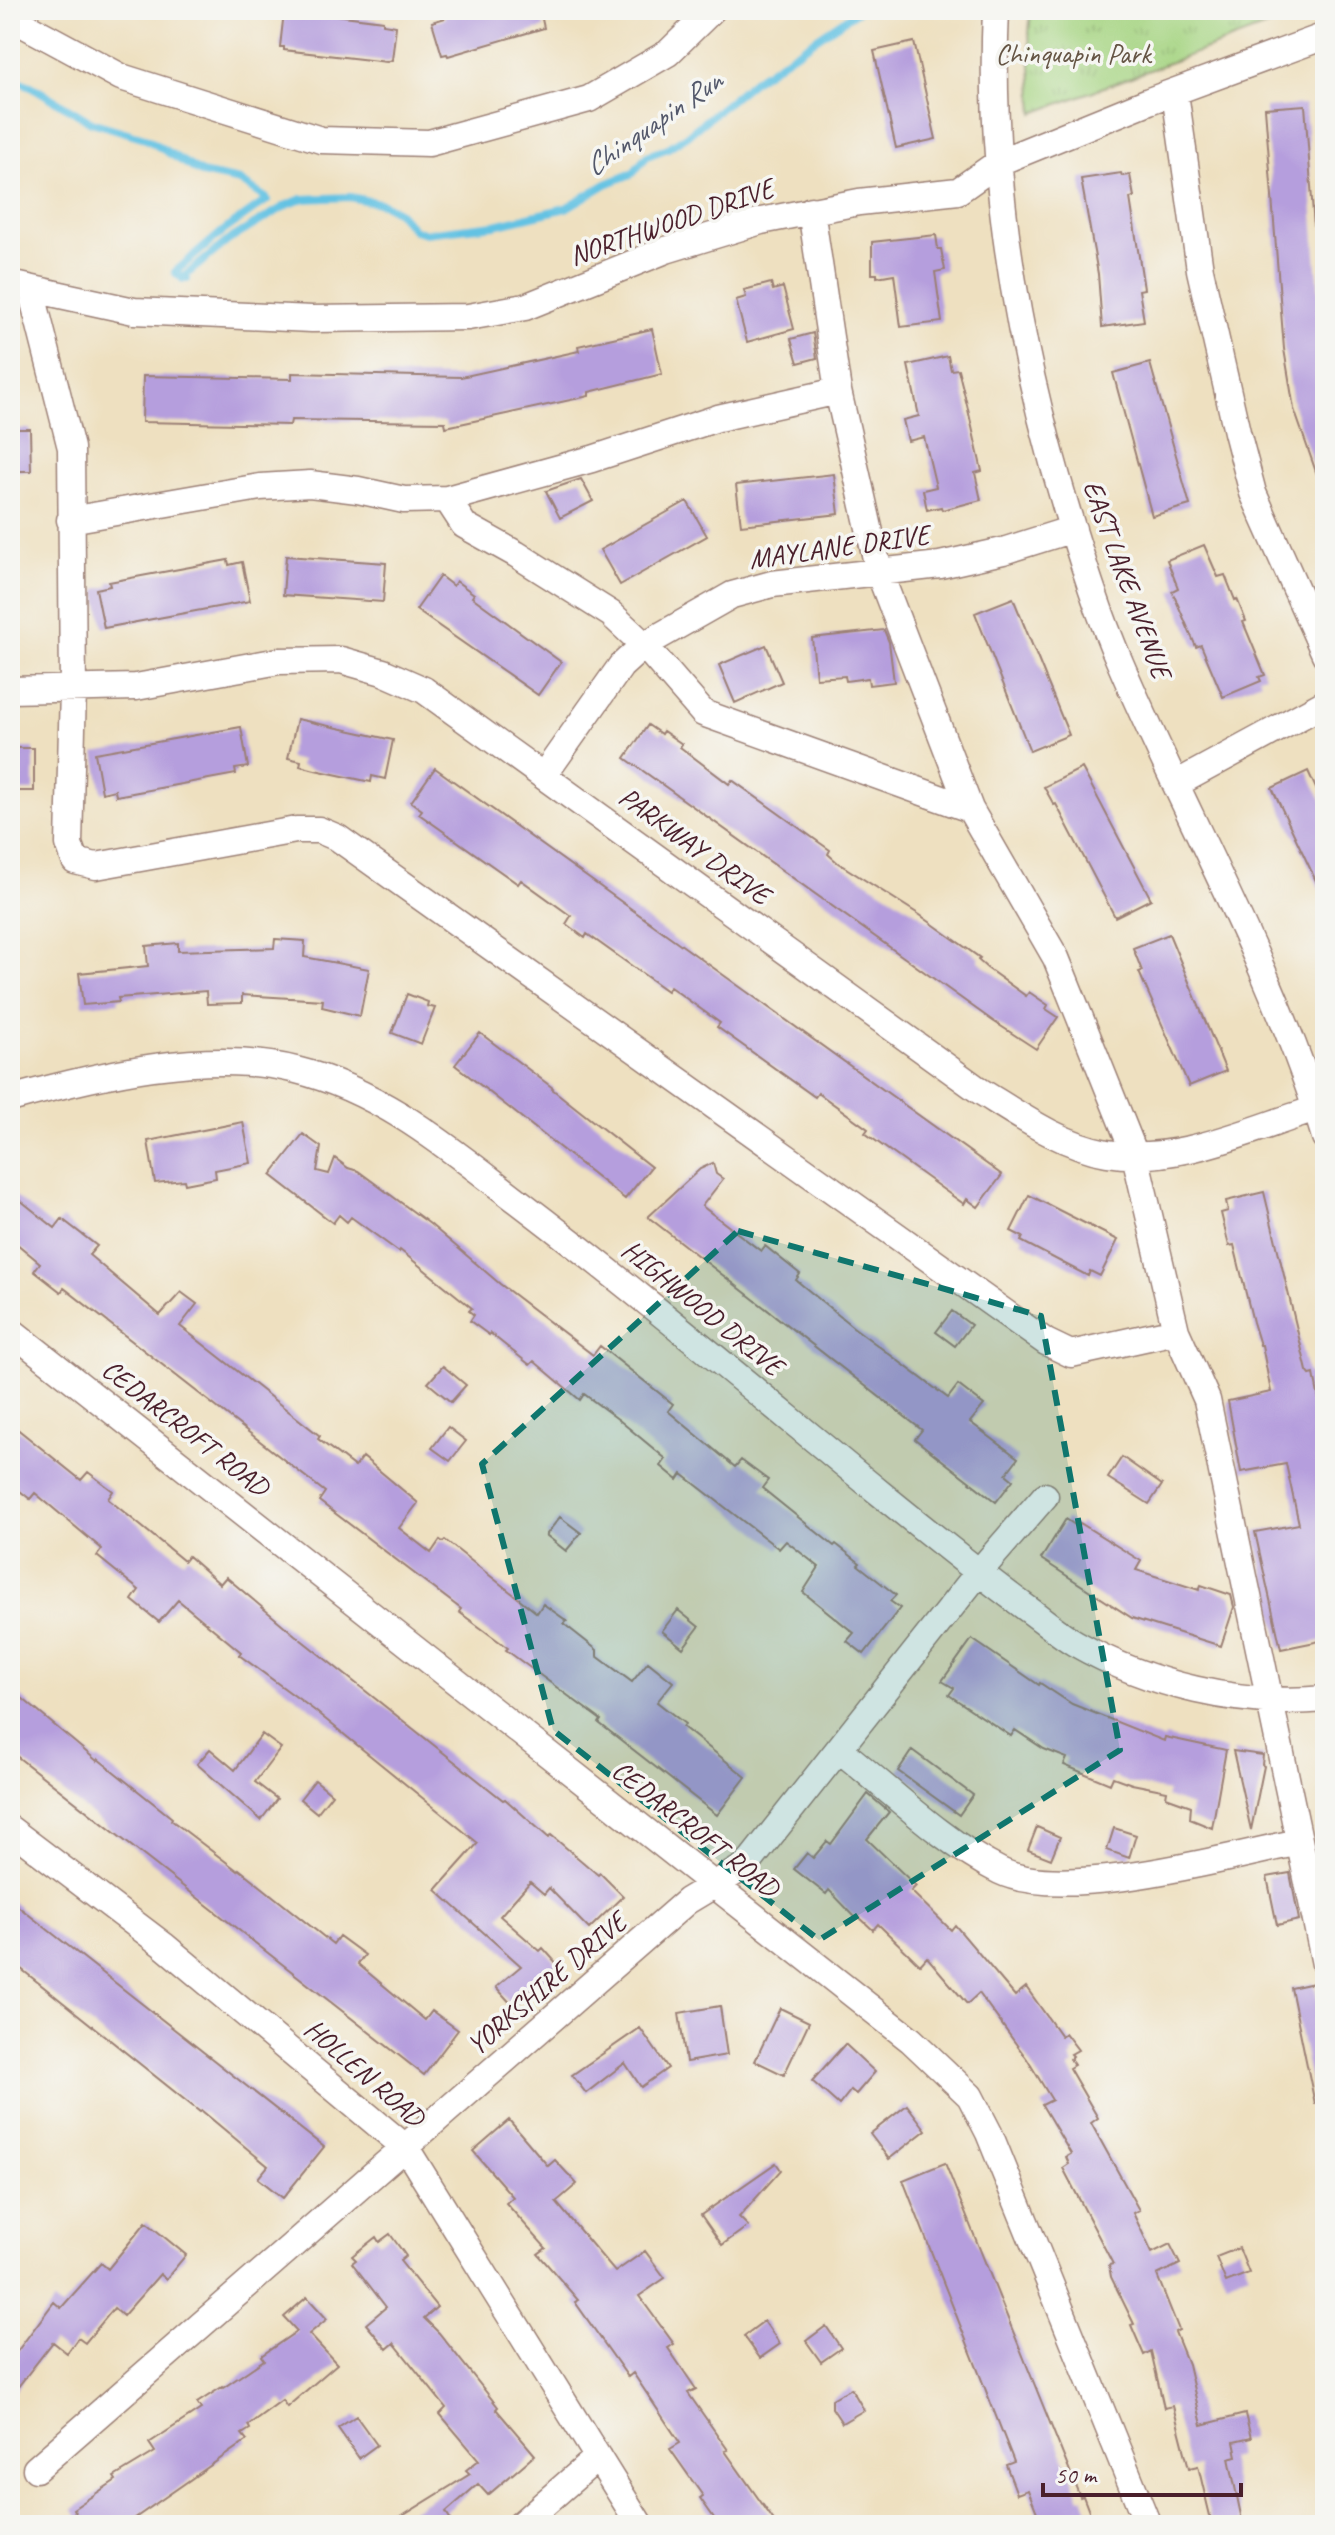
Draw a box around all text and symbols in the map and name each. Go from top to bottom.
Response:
park label: Chinquapin Park [996,36,1153,71]
water label: Chinquapin Run [577,60,731,184]
street label: NORTHWOOD DRIVE [564,169,781,273]
street label: EAST LAKE AVENUE [1076,475,1181,686]
street label: MAYLANE DRIVE [747,516,935,576]
street label: PARKWAY DRIVE [612,779,780,914]
street label: HIGHWOOD DRIVE [615,1232,793,1385]
street label: CEDARCROFT ROAD [95,1351,278,1505]
street label: CEDARCROFT ROAD [605,1752,788,1906]
street label: YORKSHIRE DRIVE [459,1902,636,2062]
street label: HOLLEN ROAD [298,2011,434,2136]
scale bar [1043,2447,1241,2497]
text: 50 m [1055,2460,1098,2490]

